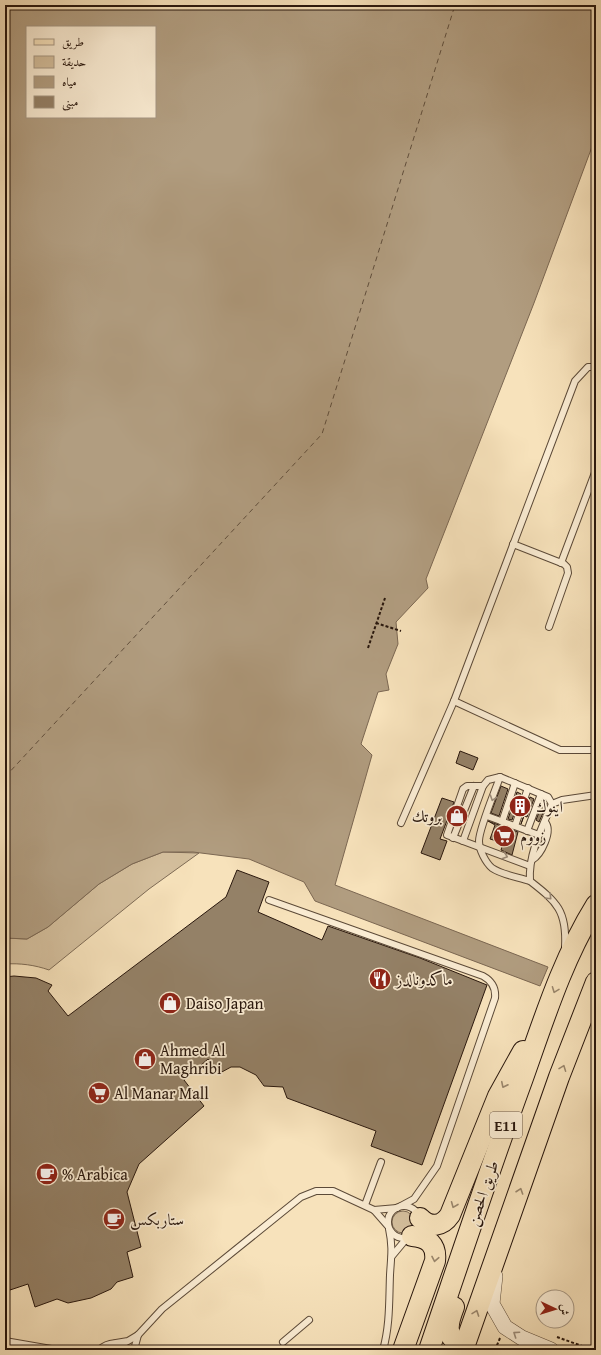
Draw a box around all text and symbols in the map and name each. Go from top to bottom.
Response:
legend [26,26,156,118]
text: طريق [62,33,84,50]
text: حديقة [62,53,86,70]
text: مياه [62,73,77,90]
text: مبنى [62,93,78,111]
building icon: اينوك [507,793,533,819]
one-way arrow [489,794,498,801]
place label: اينوك [536,794,563,818]
shop icon: بروتك [444,803,470,829]
place label: بروتك [412,804,442,828]
supermarket icon: زووم [491,823,517,849]
place label: زووم [520,824,546,851]
one-way arrow [502,851,509,859]
one-way arrow [544,892,552,900]
restaurant icon: ماكدونالدز [367,966,393,992]
place label: ماكدونالدز [394,967,453,991]
one-way arrow [551,987,560,994]
shop icon: Daiso Japan [157,990,183,1016]
place label: Daiso Japan [186,991,264,1015]
place label: Ahmed Al Maghribi [160,1038,226,1080]
shop icon: Ahmed Al Maghribi [132,1046,158,1072]
one-way arrow [558,1065,566,1072]
supermarket icon: Al Manar Mall [86,1080,112,1106]
one-way arrow [501,1080,508,1088]
place label: Al Manar Mall [114,1081,209,1105]
road number: E11 [490,1112,522,1138]
street label: طريق الحصن [460,1157,504,1229]
cafe icon: % Arabica [34,1161,60,1187]
place label: % Arabica [62,1162,128,1186]
one-way arrow [515,1188,524,1195]
one-way arrow [451,1200,459,1208]
cafe icon: ستاربكس [101,1206,127,1232]
place label: ستاربكس [130,1207,184,1231]
one-way arrow [431,1256,439,1263]
north arrow [535,1289,575,1329]
text: ش [557,1304,573,1316]
one-way arrow [471,1310,480,1317]
one-way arrow [513,1331,520,1339]

